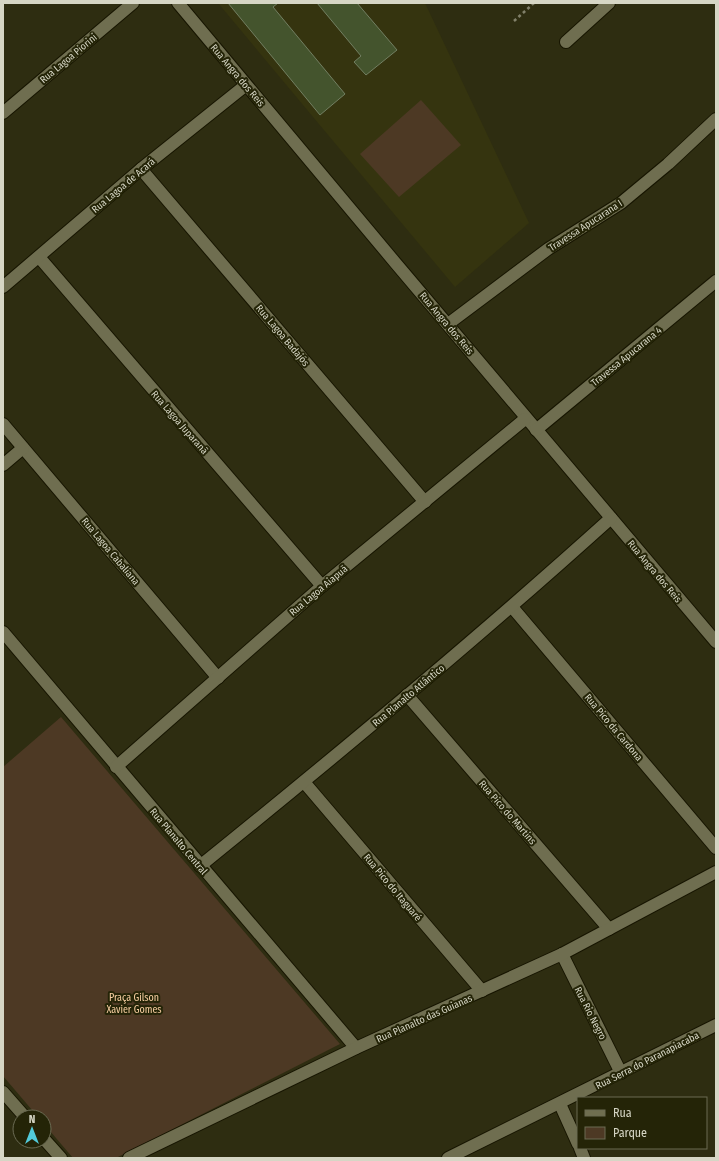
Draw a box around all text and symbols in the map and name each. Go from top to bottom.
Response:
street label: Rua Lagoa Piorini [38,31,100,86]
street label: Rua Angra dos Reis [208,42,267,109]
street label: Rua Lagoa de Acará [89,156,158,216]
street label: Travessa Apucarana I [546,198,625,254]
street label: Rua Angra dos Reis [417,290,476,357]
street label: Rua Lagoa Badajós [253,302,311,369]
street label: Travessa Apucarana 4 [589,324,665,389]
street label: Rua Lagoa Juparanã [148,388,210,457]
street label: Rua Lagoa Cabaliana [79,516,142,588]
street label: Rua Angra dos Reis [625,538,684,605]
street label: Rua Lagoa Aiapuã [287,563,350,619]
street label: Rua Planalto Atlântico [370,662,447,729]
street label: Rua Pico da Cardona [582,692,645,764]
street label: Rua Pico do Martins [476,778,538,847]
street label: Rua Planalto Central [147,806,210,878]
street label: Rua Pico do Itaguaré [361,852,424,924]
street label: Rua Rio Negro [572,985,609,1042]
park label: Praça Gilson Xavier Gomes [106,992,162,1016]
street label: Rua Planalto das Guianas [375,992,474,1045]
street label: Rua Serra do Paranapiacaba [594,1030,701,1092]
legend [577,1097,707,1149]
text: Rua [613,1106,632,1120]
north arrow [12,1109,52,1149]
text: N [29,1113,35,1126]
text: Parque [613,1126,647,1140]

